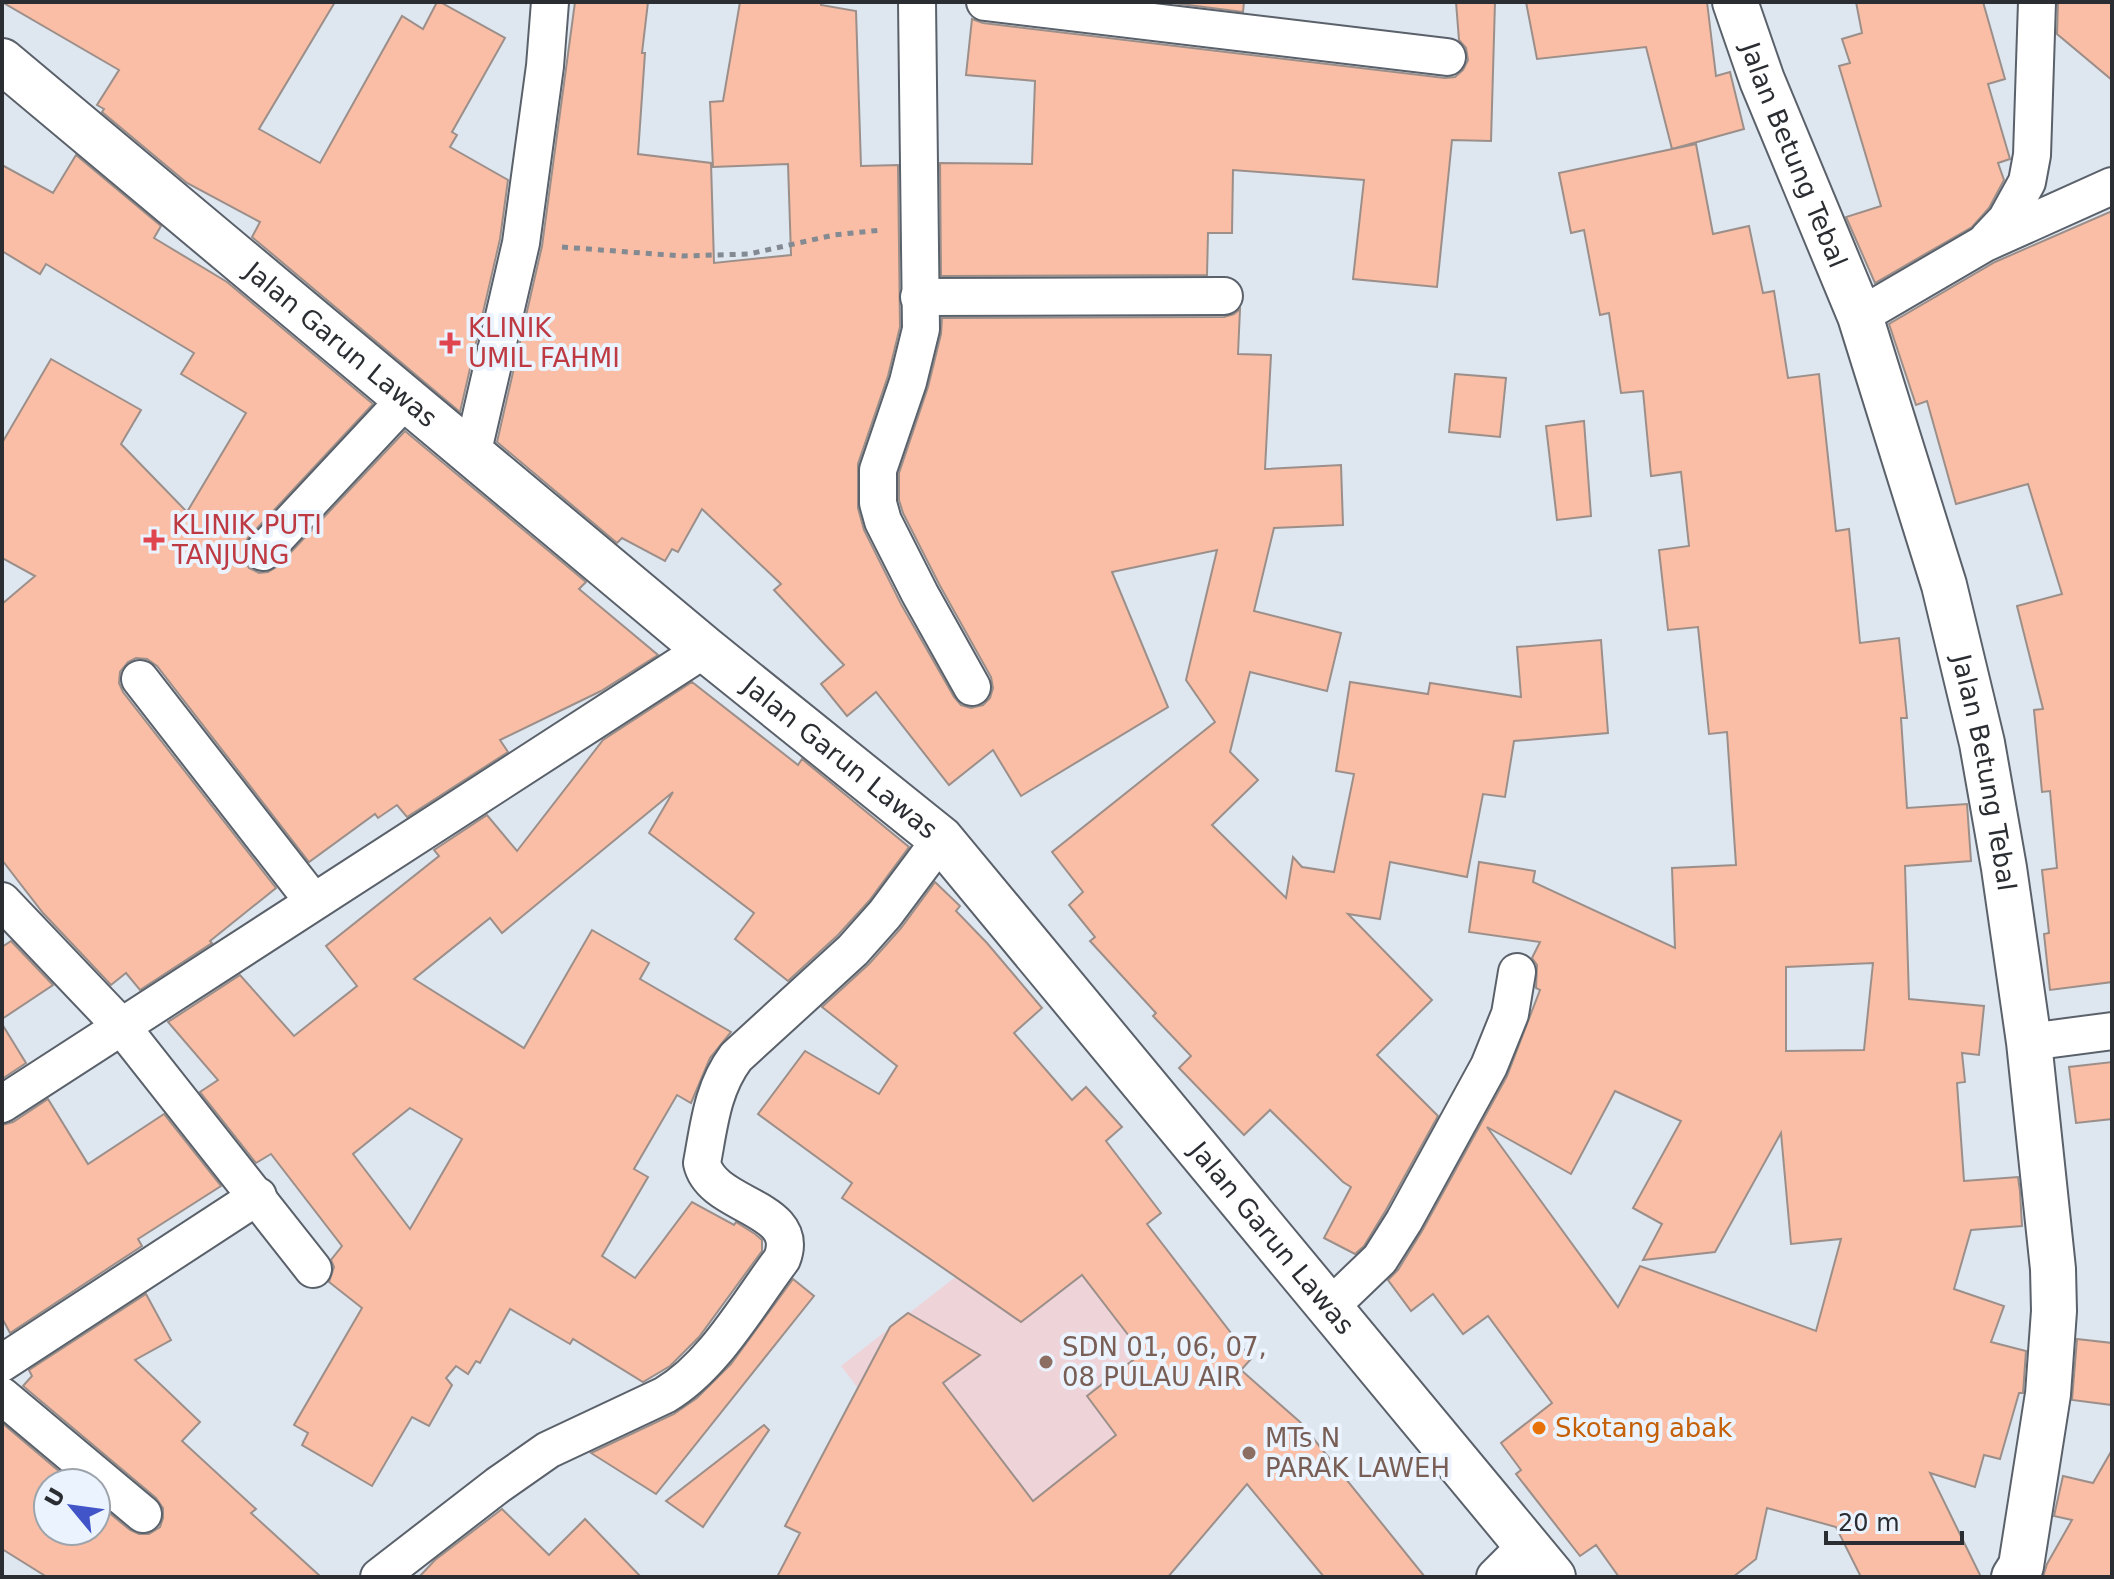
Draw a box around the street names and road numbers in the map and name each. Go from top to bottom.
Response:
street label: Jalan Betung Tebal [1734,37,1853,272]
street label: Jalan Garun Lawas [238,255,443,433]
street label: Jalan Betung Tebal [1946,649,2022,893]
street label: Jalan Garun Lawas [735,669,943,845]
street label: Jalan Garun Lawas [1182,1134,1360,1340]

